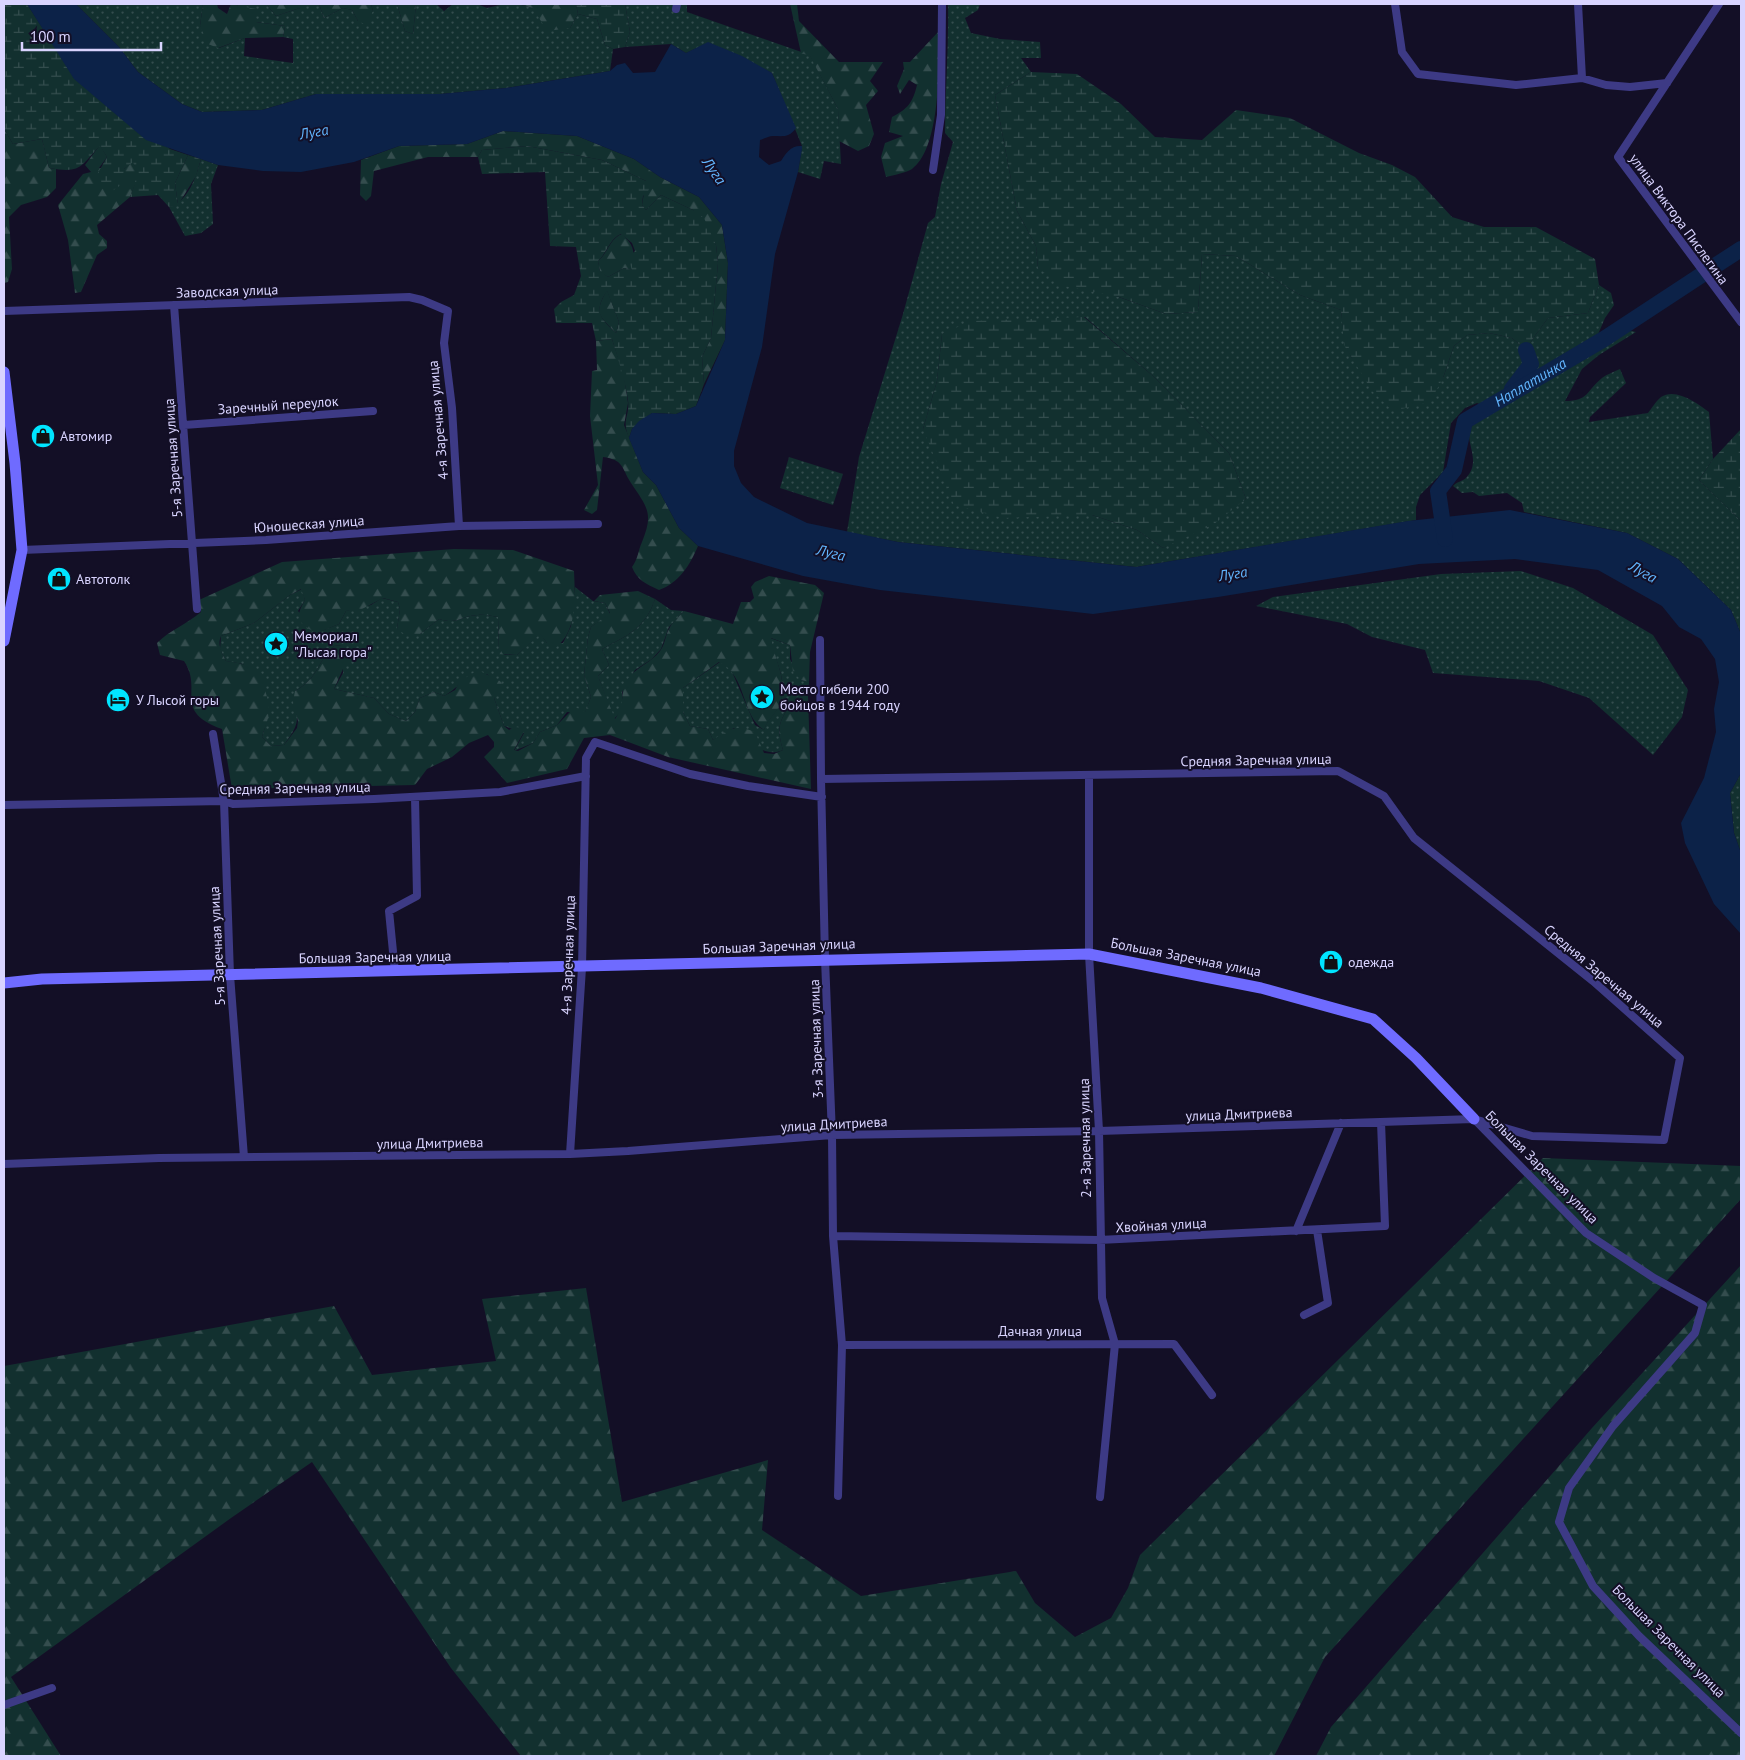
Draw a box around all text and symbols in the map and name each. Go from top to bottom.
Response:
scale bar [22,20,161,52]
text: 100 m [30,27,71,46]
water label: Луга [297,120,331,144]
street label: улица Виктора Пислегина [1625,150,1733,288]
water label: Луга [698,153,731,189]
street label: Заводская улица [175,280,279,302]
water label: Наплатинка [1491,353,1570,411]
street label: 4-я Заречная улица [424,360,452,480]
street label: Заречный переулок [217,392,339,418]
street label: 5-я Заречная улица [160,398,186,518]
shop icon: Автомир [30,423,56,449]
place label: Автомир [60,427,112,445]
street label: Юношеская улица [253,511,365,537]
water label: Луга [814,540,848,565]
water label: Луга [1625,556,1661,587]
water label: Луга [1216,562,1249,585]
shop icon: Автотолк [46,566,72,592]
place label: Автотолк [76,570,131,588]
place label: Мемориал "Лысая гора" [294,627,372,661]
place icon: Мемориал "Лысая гора" [263,631,289,657]
place label: Место гибели 200 бойцов в 1944 году [780,680,900,714]
place icon: Место гибели 200 бойцов в 1944 году [749,684,775,710]
hotel icon: У Лысой горы [105,687,131,713]
place label: У Лысой горы [136,691,219,709]
street label: Средняя Заречная улица [1180,750,1332,770]
street label: Средняя Заречная улица [219,778,371,798]
street label: 5-я Заречная улица [205,886,229,1006]
street label: 4-я Заречная улица [557,895,579,1015]
street label: Средняя Заречная улица [1540,921,1668,1031]
street label: Большая Заречная улица [702,934,856,958]
street label: Большая Заречная улица [1109,934,1263,980]
street label: Большая Заречная улица [298,947,452,967]
shop icon: одежда [1318,949,1344,975]
place label: одежда [1348,953,1394,971]
street label: 3-я Заречная улица [805,979,827,1099]
street label: 2-я Заречная улица [1075,1078,1095,1198]
street label: улица Дмитриева [1185,1103,1293,1125]
street label: Большая Заречная улица [1482,1107,1602,1227]
street label: улица Дмитриева [780,1112,888,1136]
street label: улица Дмитриева [376,1133,484,1153]
street label: Хвойная улица [1115,1214,1207,1236]
street label: Дачная улица [998,1322,1082,1340]
street label: Большая Заречная улица [1609,1581,1729,1701]

